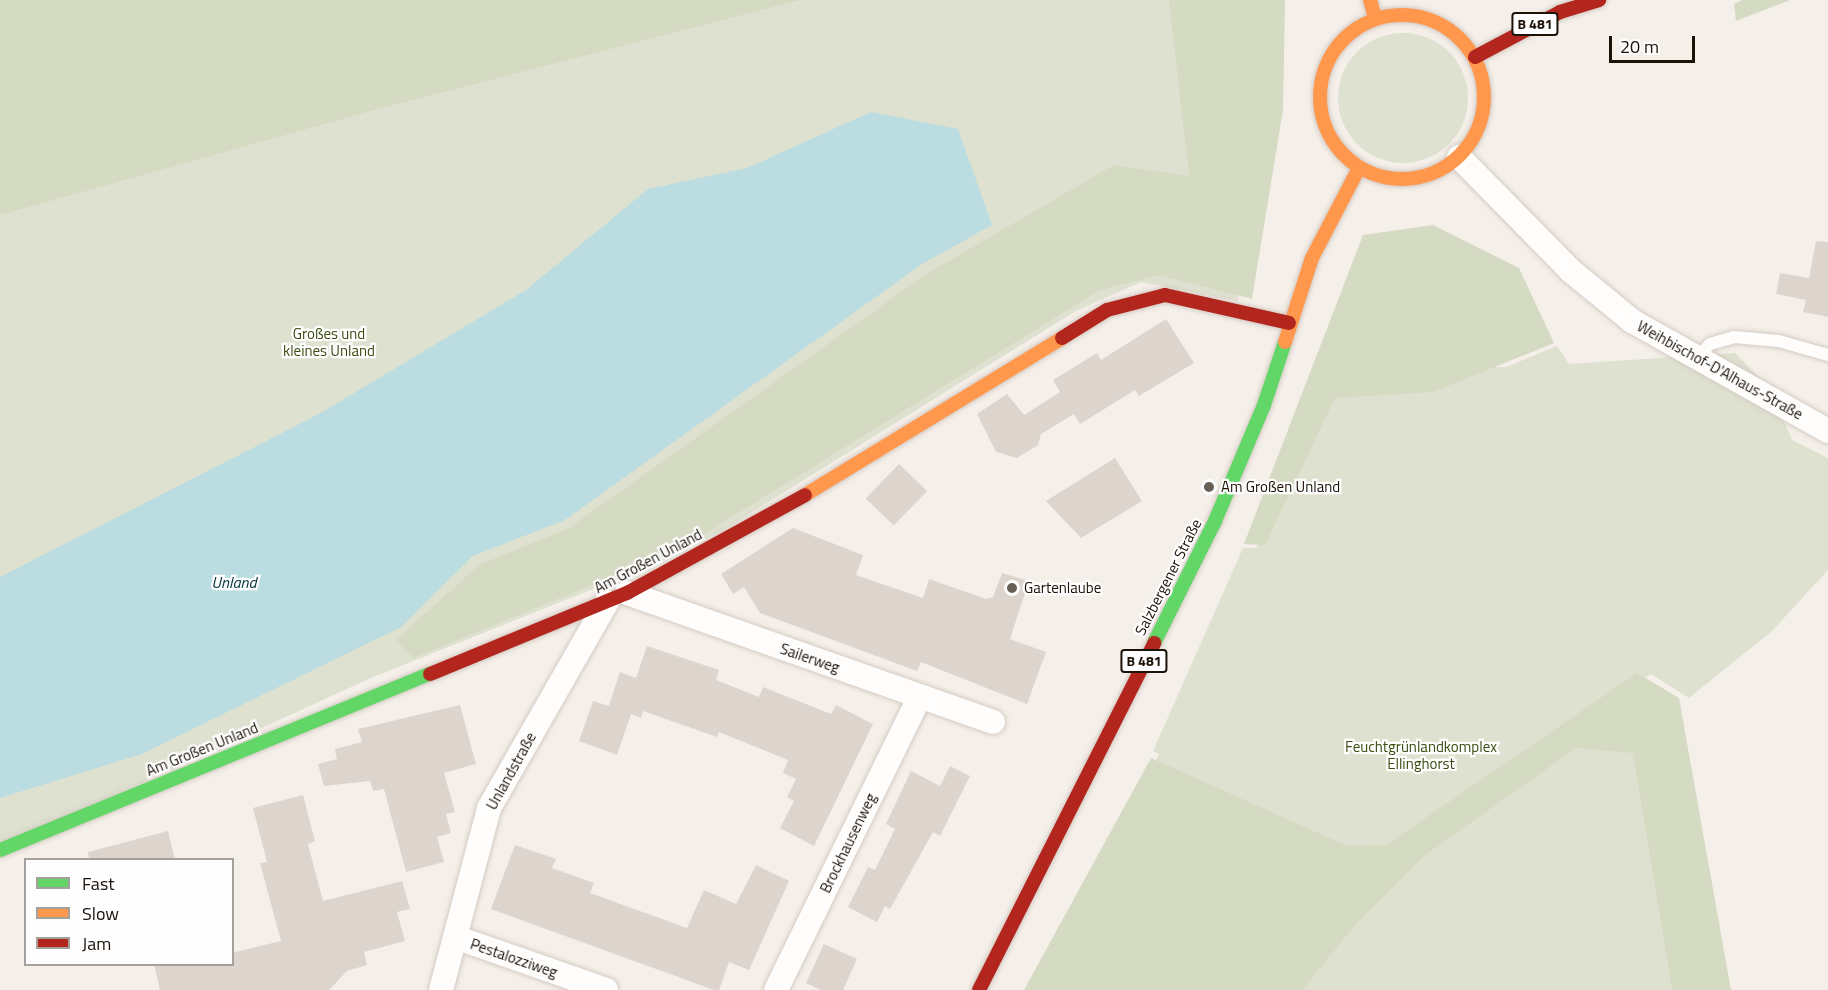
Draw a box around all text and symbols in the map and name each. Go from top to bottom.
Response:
road number: B 481 [1511,13,1559,35]
scale bar [1612,24,1698,62]
text: 20 m [1620,33,1659,60]
street label: Weihbischof-D'Alhaus-Straße [1634,317,1806,423]
park label: Großes und kleines Unland [283,324,375,359]
place label: Am Großen Unland [1221,478,1340,496]
marker: Am Großen Unland [1202,480,1216,494]
street label: Salzbergener Straße [1131,516,1205,638]
street label: Am Großen Unland [591,525,705,597]
water label: Unland [212,572,256,592]
place label: Gartenlaube [1024,579,1101,597]
marker: Gartenlaube [1005,581,1019,595]
street label: Sailerweg [778,639,842,677]
road number: B 481 [1120,650,1168,672]
street label: Am Großen Unland [143,718,261,780]
street label: Unlandstraße [482,729,540,813]
park label: Feuchtgrünlandkomplex Ellinghorst [1345,737,1497,772]
street label: Brockhausenweg [816,790,880,896]
legend [24,858,234,966]
text: Fast [82,870,115,897]
text: Slow [82,900,119,927]
text: Jam [82,930,111,957]
street label: Pestalozziweg [468,935,560,981]

